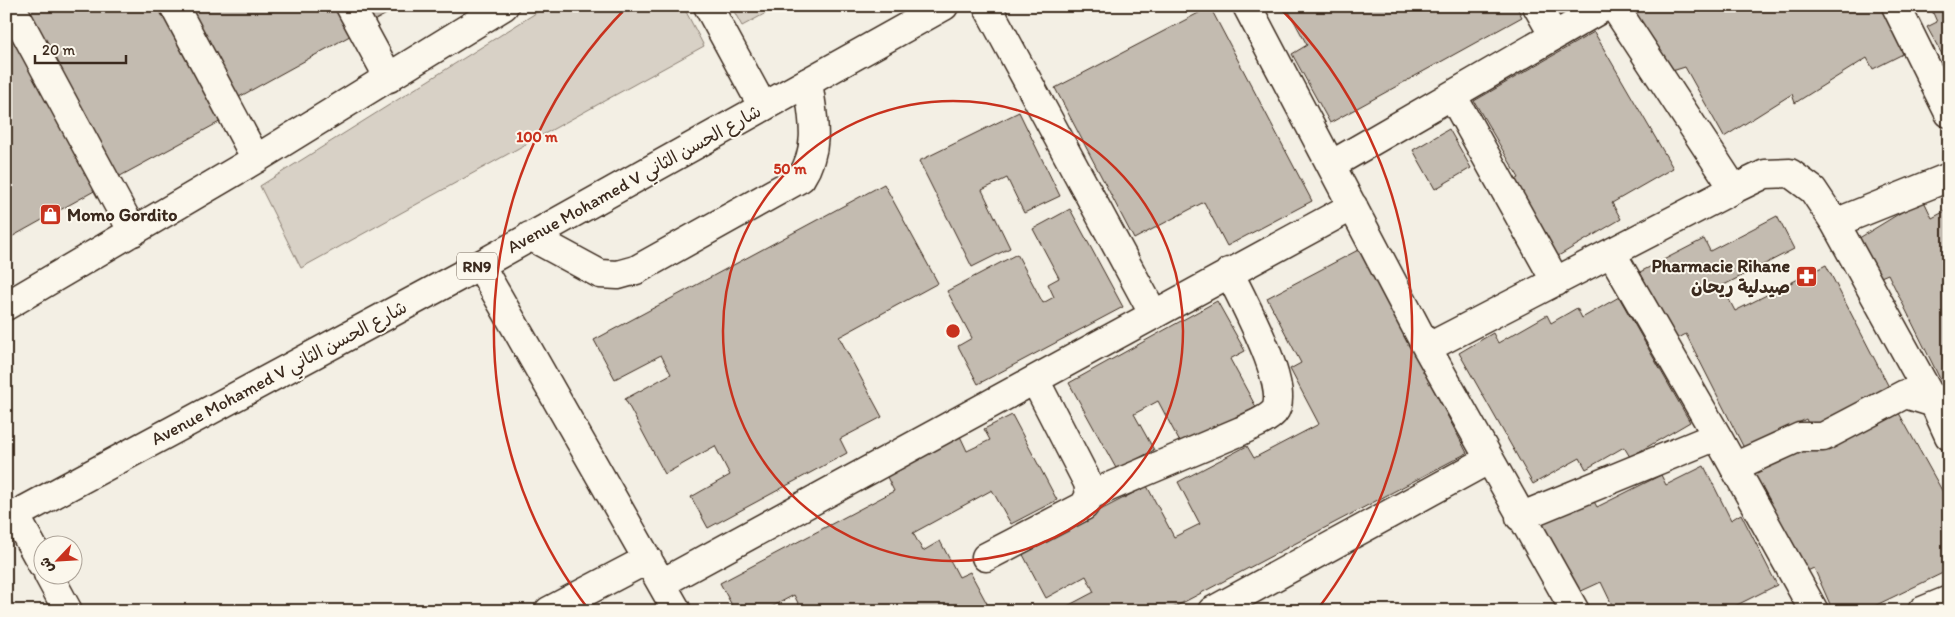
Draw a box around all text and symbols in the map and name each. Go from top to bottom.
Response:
scale bar [35,32,126,64]
text: 20 m [42,41,76,59]
street label: Avenue Mohamed V شارع الحسن الثاني [503,100,767,263]
text: 100 m [516,128,558,146]
text: 50 m [773,160,807,178]
shop icon: Momo Gordito [39,203,63,227]
place label: Momo Gordito [67,204,177,226]
road number: RN9 [457,252,497,280]
place label: Pharmacie Rihane صيدلية ريحان [1651,255,1790,298]
pharmacy icon: Pharmacie Rihane صيدلية ريحان [1794,264,1818,288]
street label: Avenue Mohamed V شارع الحسن الثاني [147,296,413,454]
centre of rings [944,322,962,340]
north arrow [32,534,82,584]
text: ش [36,555,58,576]

